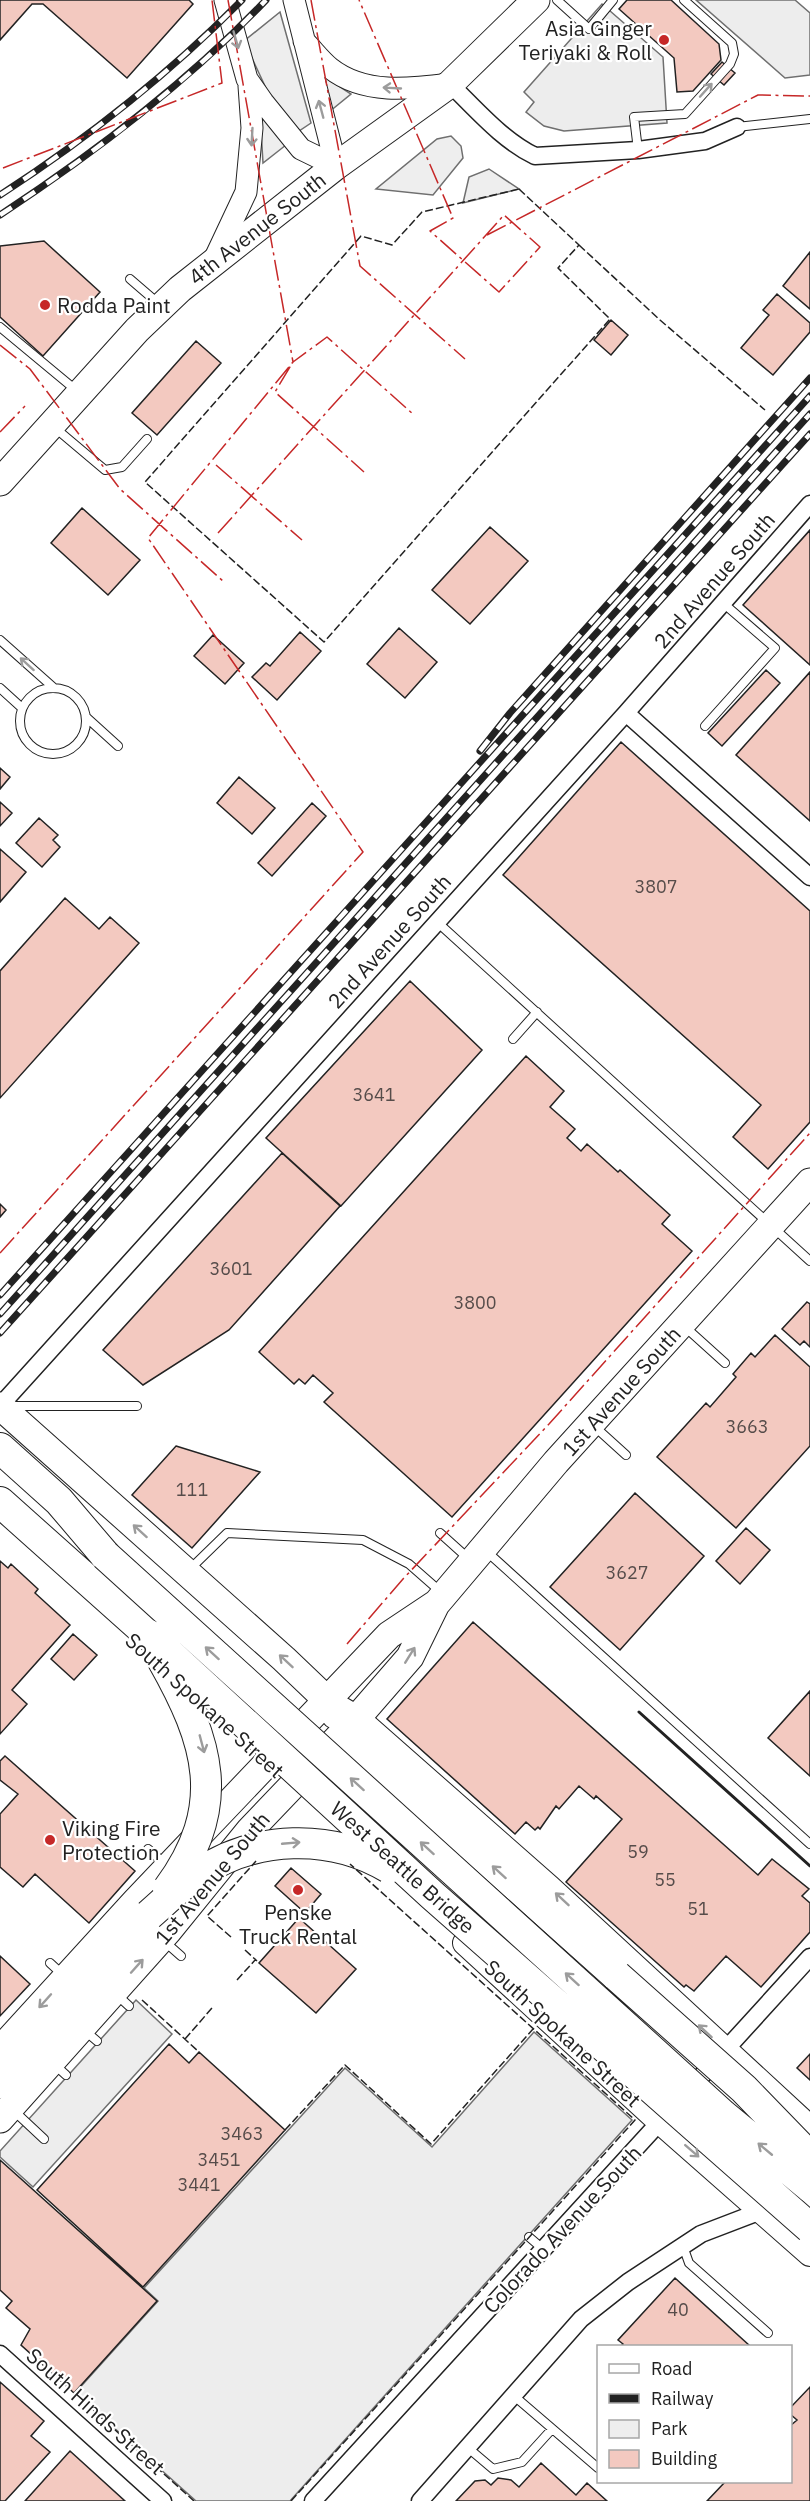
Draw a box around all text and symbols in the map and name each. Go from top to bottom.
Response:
place label: Asia Ginger Teriyaki & Roll [518,14,652,66]
one-way arrow [231,30,242,49]
marker: Asia Ginger Teriyaki & Roll [657,33,671,47]
one-way arrow [382,82,402,93]
one-way arrow [699,82,713,97]
one-way arrow [315,100,326,119]
one-way arrow [246,127,257,147]
street label: 4th Avenue South [183,166,331,290]
place label: Rodda Paint [57,291,171,319]
marker: Rodda Paint [38,298,52,312]
street label: 2nd Avenue South [647,506,781,654]
one-way arrow [20,657,35,671]
street label: 2nd Avenue South [321,868,457,1014]
house number: 3807 [634,875,678,898]
house number: 3641 [352,1083,396,1106]
house number: 3601 [209,1257,253,1280]
house number: 3800 [453,1291,497,1314]
street label: 1st Avenue South [555,1320,687,1462]
house number: 3663 [725,1415,769,1438]
house number: 111 [176,1478,208,1501]
one-way arrow [133,1524,148,1538]
house number: 3627 [605,1561,649,1584]
street label: South Spokane Street [120,1626,290,1784]
one-way arrow [205,1646,220,1660]
one-way arrow [405,1647,417,1664]
one-way arrow [279,1654,294,1668]
one-way arrow [196,1734,208,1753]
one-way arrow [349,1777,364,1791]
street label: West Seattle Bridge [325,1795,481,1939]
street label: 1st Avenue South [148,1806,276,1950]
place label: Viking Fire Protection [62,1814,160,1866]
marker: Viking Fire Protection [43,1833,57,1847]
one-way arrow [281,1837,301,1848]
house number: 59 [627,1840,649,1863]
one-way arrow [420,1841,435,1855]
one-way arrow [492,1865,507,1879]
house number: 55 [654,1868,676,1891]
marker: Penske Truck Rental [291,1883,305,1897]
one-way arrow [554,1892,569,1906]
house number: 51 [687,1897,709,1920]
place label: Penske Truck Rental [239,1898,357,1950]
street label: South Spokane Street [479,1953,647,2113]
one-way arrow [130,1959,144,1974]
one-way arrow [565,1972,580,1986]
one-way arrow [38,1993,52,2008]
one-way arrow [698,2024,713,2038]
house number: 3463 [220,2122,264,2145]
street label: Colorado Avenue South [477,2139,647,2319]
one-way arrow [757,2143,773,2156]
one-way arrow [684,2144,699,2158]
house number: 3451 [197,2148,241,2171]
house number: 3441 [177,2173,221,2196]
house number: 40 [667,2298,689,2321]
street label: South Hinds Street [21,2341,171,2481]
legend [597,2345,792,2483]
text: Road [651,2357,692,2380]
text: Railway [651,2387,713,2410]
text: Park [651,2417,688,2440]
text: Building [651,2447,718,2470]

